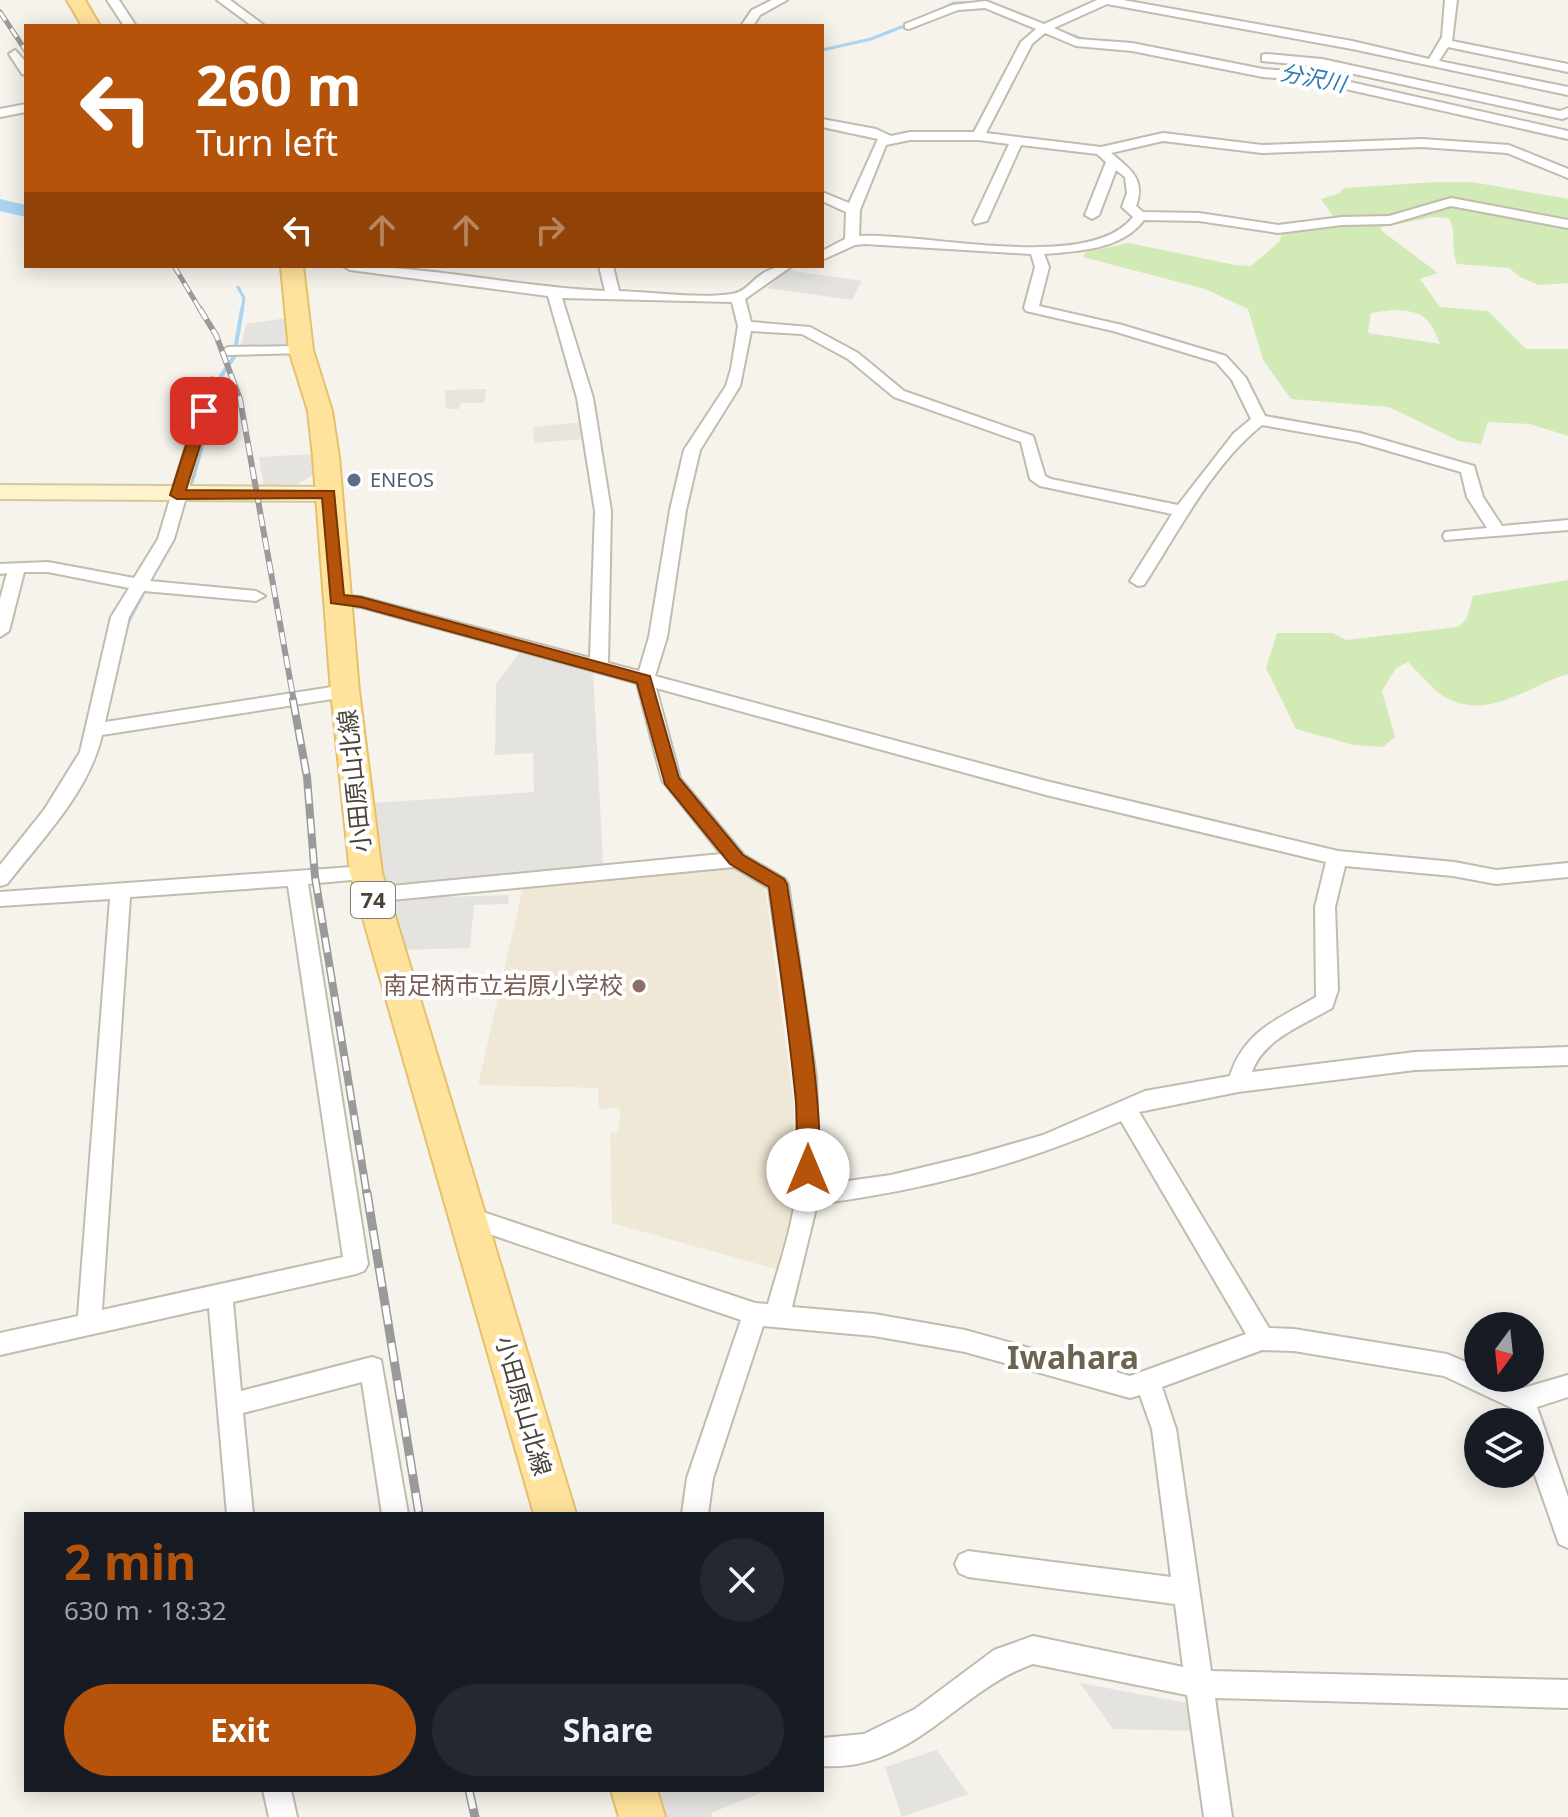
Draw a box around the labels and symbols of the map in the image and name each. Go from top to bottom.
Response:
water label: 分沢川 [1278,56,1350,98]
pin [170,377,238,445]
place label: ENEOS [370,466,434,493]
marker: ENEOS [345,471,363,489]
street label: 小田原山北線 [330,708,377,854]
road number: 74 [351,882,395,918]
place label: 南足柄市立岩原小学校 [383,968,623,1001]
marker: 南足柄市立岩原小学校 [630,977,648,995]
position arrow [766,1128,850,1212]
north arrow [1464,1312,1544,1392]
street label: 小田原山北線 [489,1332,560,1479]
district label: Iwahara [1007,1335,1139,1378]

